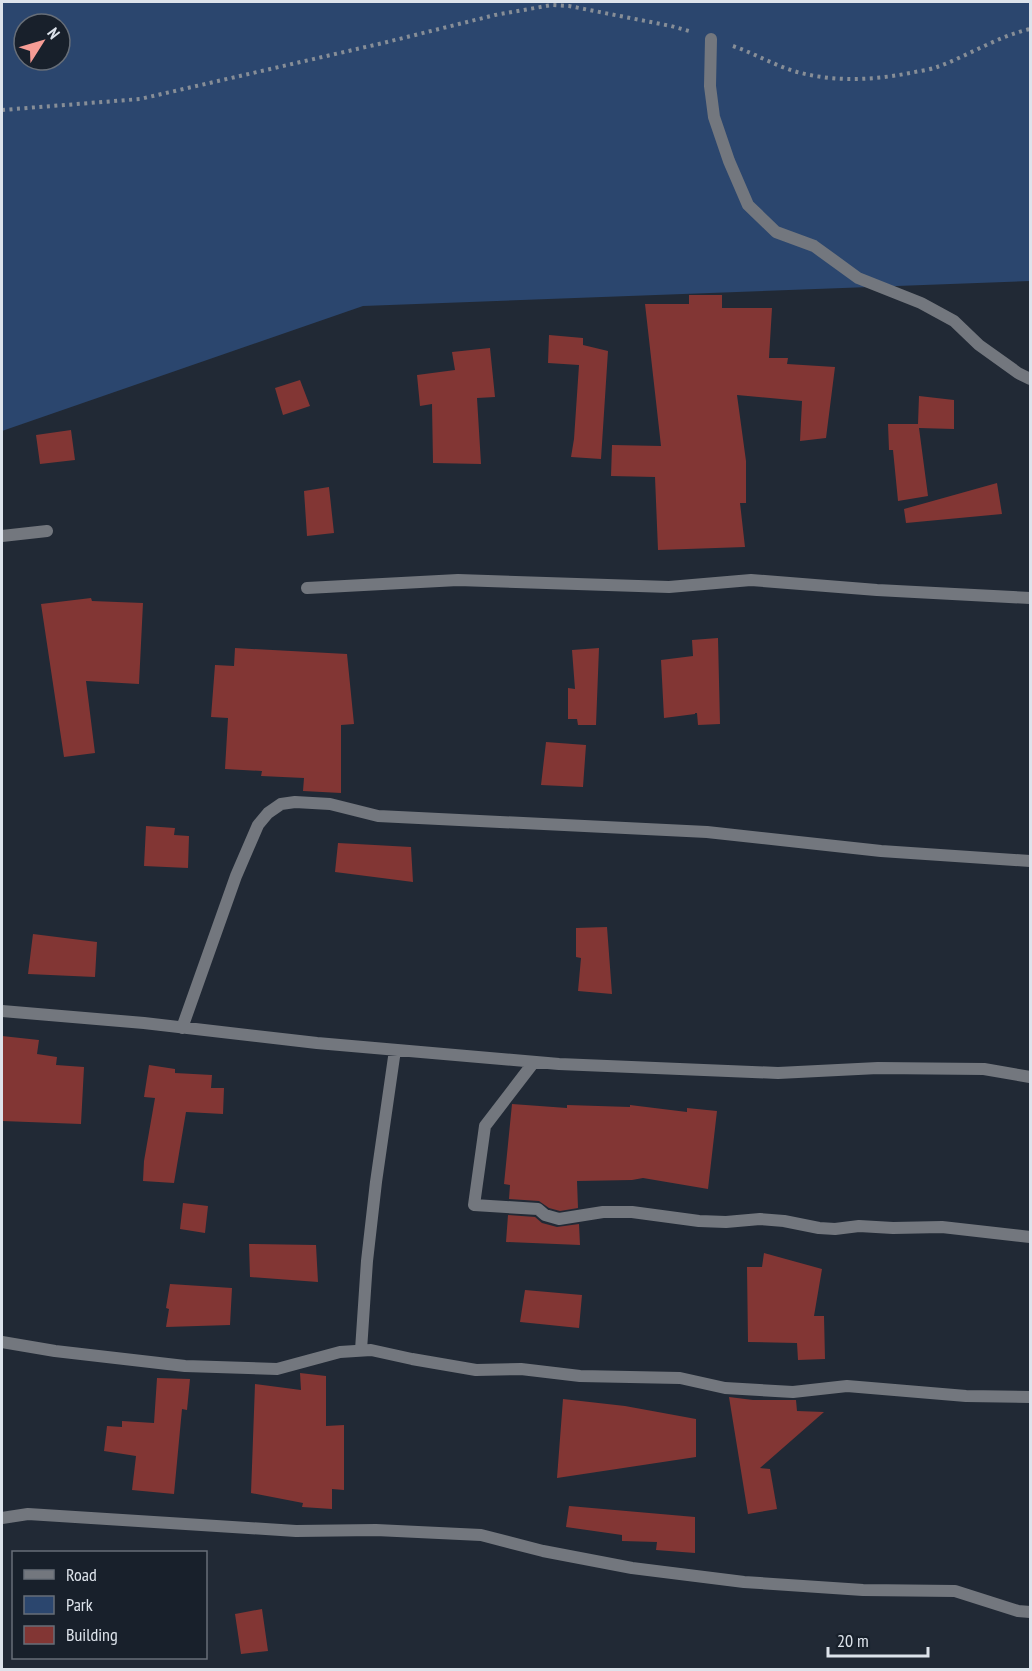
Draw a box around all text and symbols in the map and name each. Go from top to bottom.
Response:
north arrow [12,12,72,72]
text: N [43,24,65,42]
legend [12,1551,207,1659]
text: Road [66,1563,97,1586]
text: Park [66,1593,93,1616]
scale bar [828,1620,928,1658]
text: Building [66,1623,118,1646]
text: 20 m [837,1629,869,1652]

